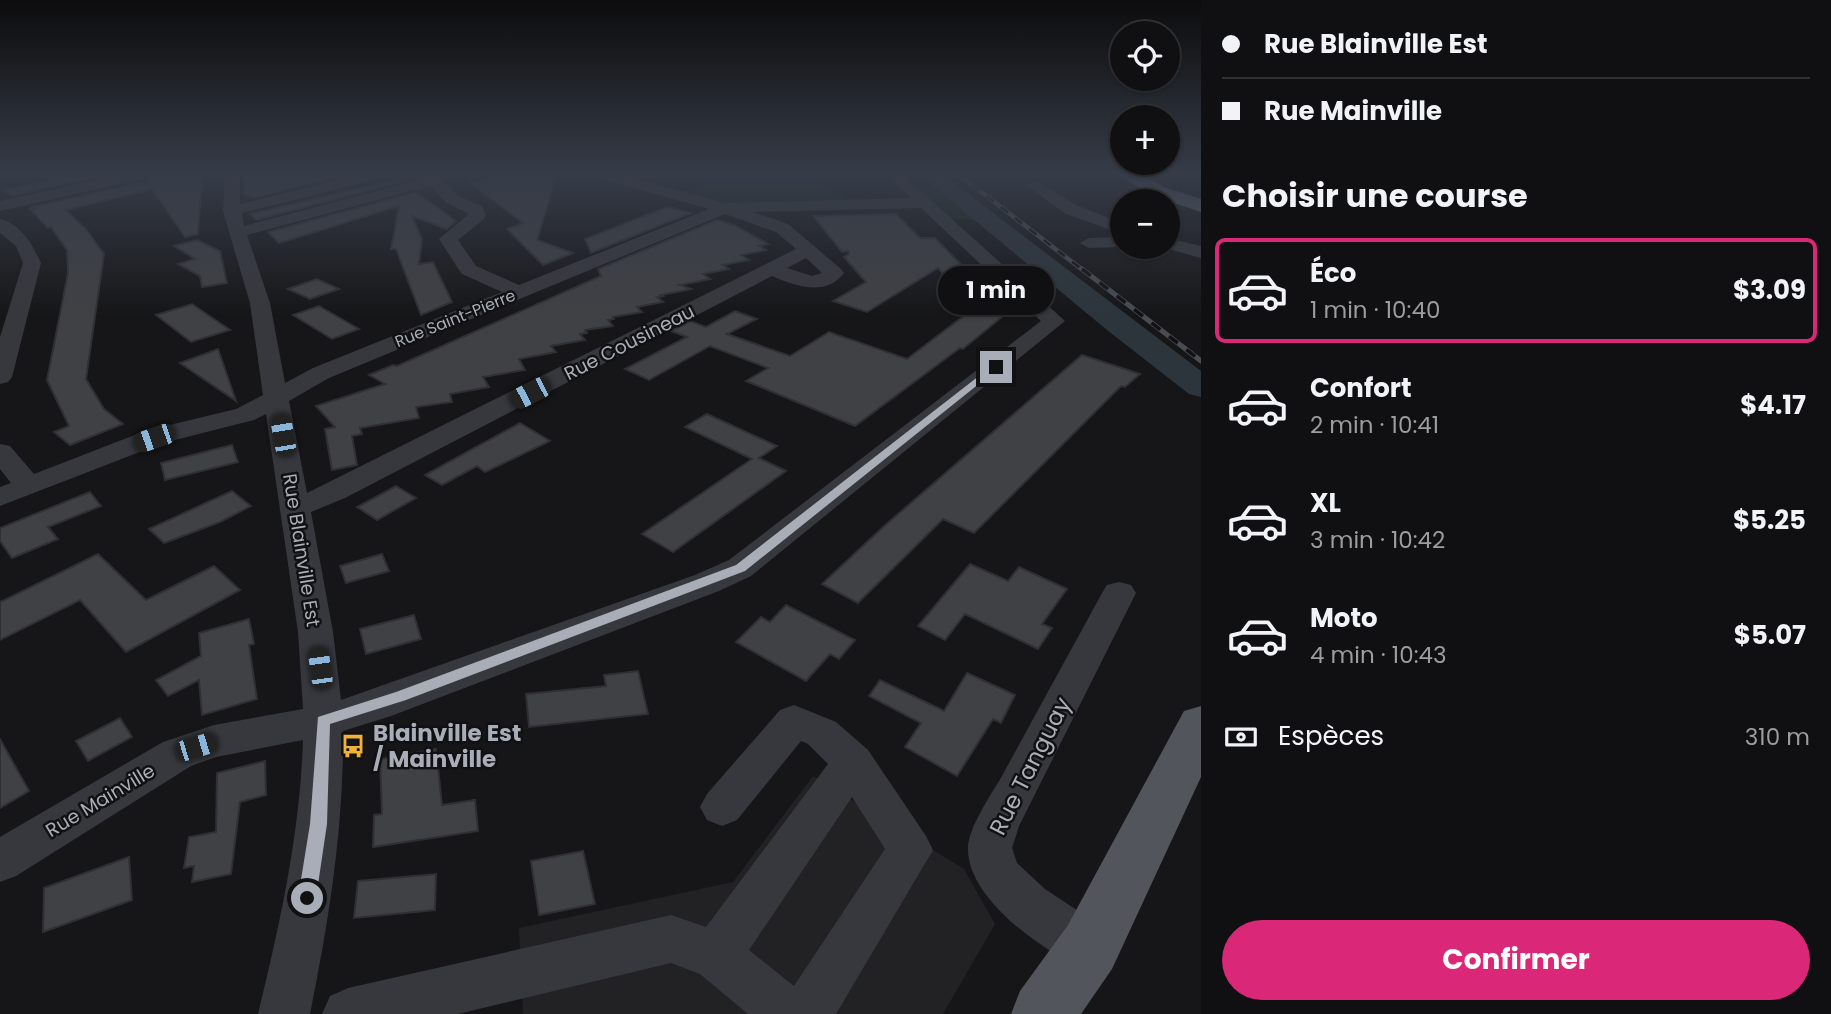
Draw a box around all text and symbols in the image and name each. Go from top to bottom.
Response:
map controls [1110,21,1180,259]
button: locate [1110,21,1180,91]
text: Rue Blainville Est [1264,26,1488,62]
text: Rue Mainville [1264,93,1442,129]
button: + [1110,105,1180,175]
text: Choisir une course [1222,173,1528,218]
button: − [1110,189,1180,259]
text: Éco [1310,255,1356,291]
icon: car [1226,259,1289,322]
callout: 1 min [938,266,1054,314]
text: $3.09 [1733,272,1806,308]
text: 1 min [966,274,1026,306]
street label: Rue Saint-Pierre [391,284,519,353]
text: 1 min · 10:40 [1310,294,1440,326]
street label: Rue Cousineau [559,298,699,387]
route end [980,351,1012,383]
text: Confort [1310,370,1412,406]
car [507,374,554,412]
icon: car [1226,374,1289,437]
text: $4.17 [1740,387,1806,423]
text: 2 min · 10:41 [1310,409,1439,441]
car [270,412,297,458]
car [131,421,178,455]
street label: Rue Blainville Est [276,472,327,629]
text: XL [1310,485,1341,521]
icon: car [1226,489,1289,552]
text: $5.25 [1733,502,1806,538]
text: 3 min · 10:42 [1310,524,1445,556]
text: Moto [1310,600,1378,636]
icon: car [1226,604,1289,667]
text: $5.07 [1734,617,1806,653]
text: 4 min · 10:43 [1310,639,1447,671]
car [307,646,334,690]
street label: Rue Tanguay [982,692,1078,840]
place label: Blainville Est / Mainville [373,717,521,775]
icon: cash [1222,718,1260,756]
text: Espèces [1278,718,1384,754]
text: 310 m [1745,721,1810,753]
car [173,731,220,763]
bus stop icon: Blainville Est / Mainville [339,732,367,760]
street label: Rue Mainville [41,757,160,844]
route start [291,882,323,914]
button: Confirmer [1222,920,1810,1000]

